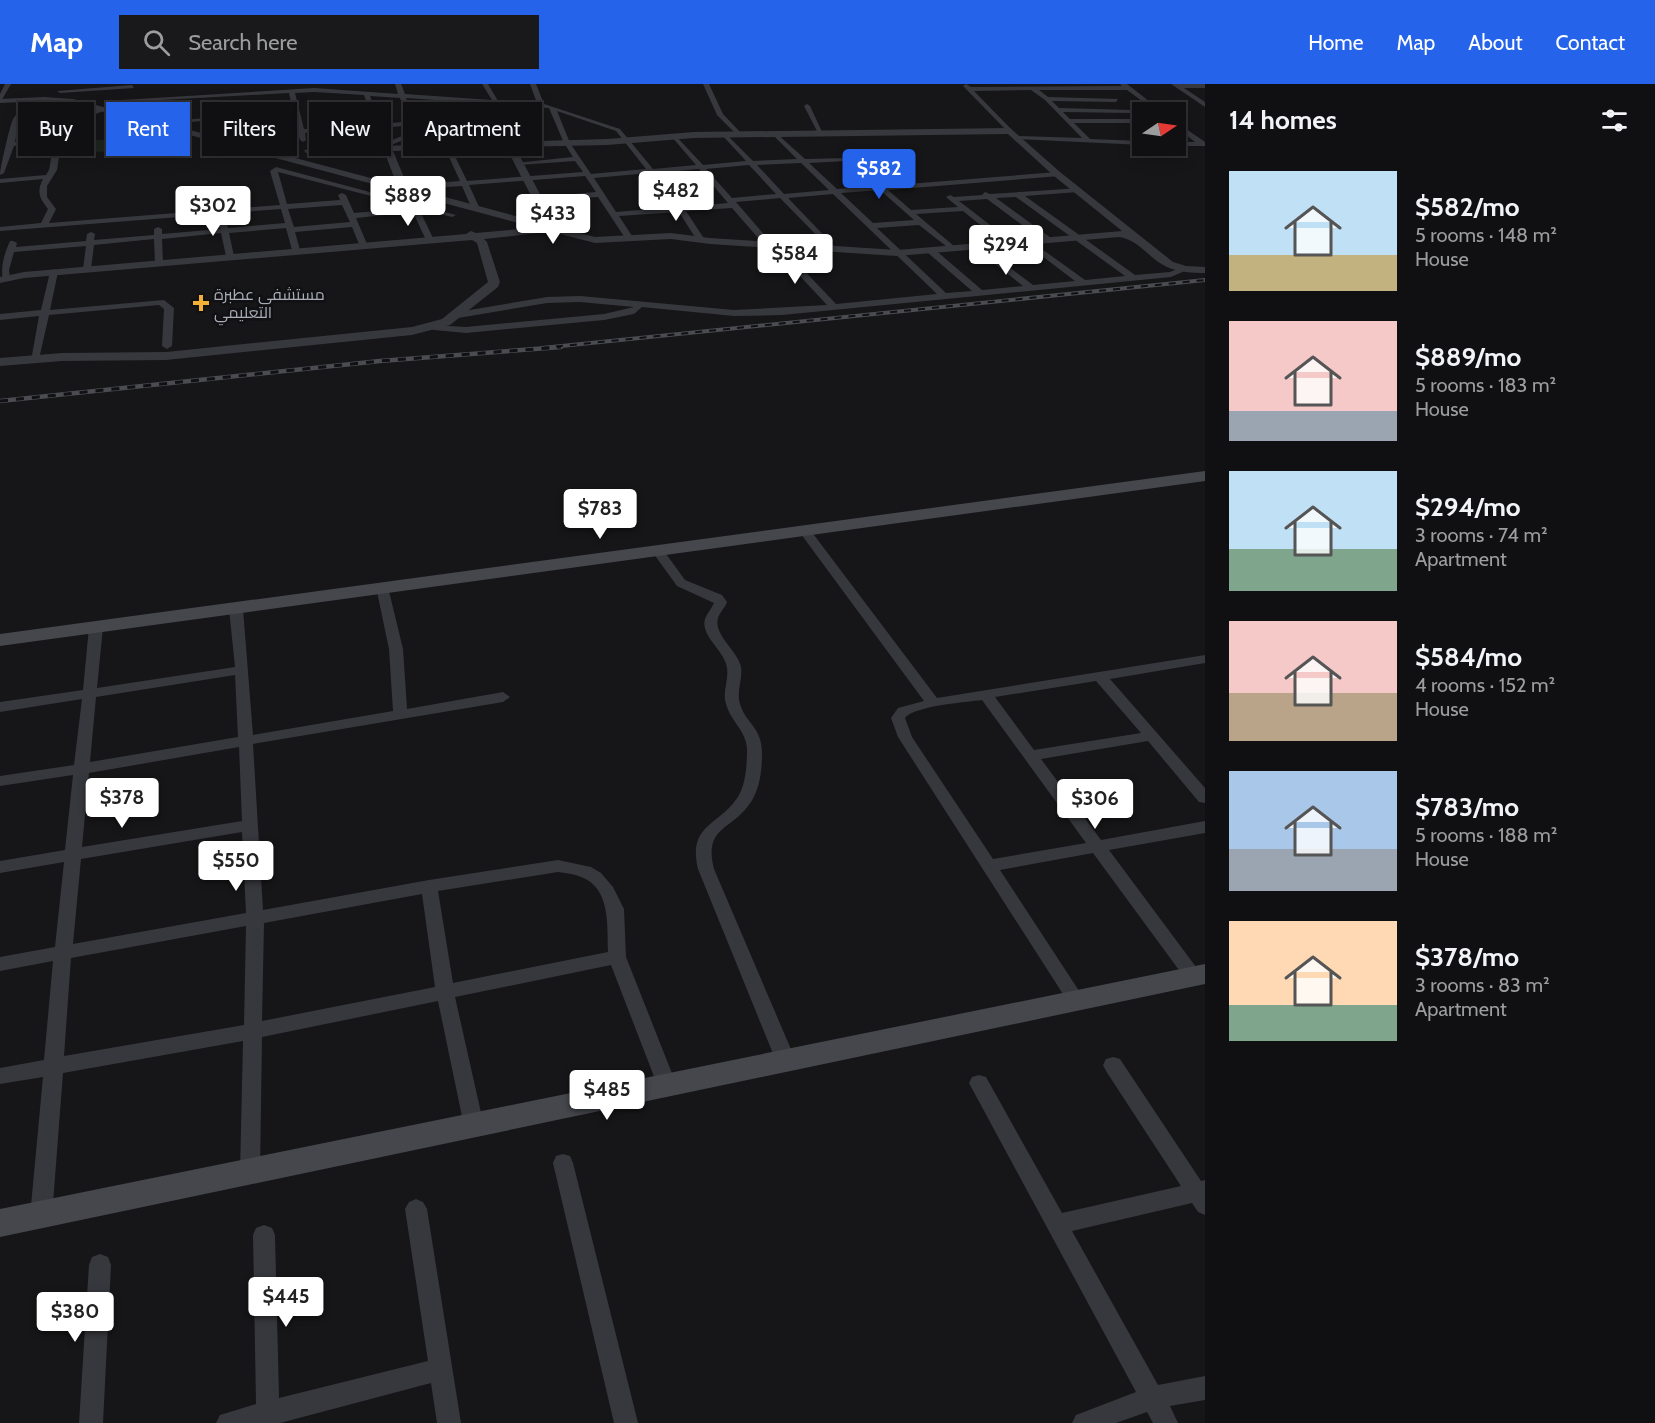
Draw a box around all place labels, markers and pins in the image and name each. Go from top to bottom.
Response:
pin: $582 [843,149,915,200]
pin: $482 [640,171,712,222]
pin: $889 [372,176,444,227]
pin: $302 [177,186,249,237]
pin: $433 [517,194,589,245]
pin: $294 [970,225,1042,276]
pin: $584 [759,234,831,285]
place label: مستشفى عطبرة التعليمي [214,285,325,326]
marker: مستشفى عطبرة التعليمي [192,294,210,312]
pin: $783 [564,489,636,540]
pin: $378 [86,778,158,829]
pin: $306 [1059,779,1131,830]
pin: $550 [200,841,272,892]
pin: $485 [571,1070,643,1121]
pin: $445 [250,1277,322,1328]
pin: $380 [39,1292,111,1343]

